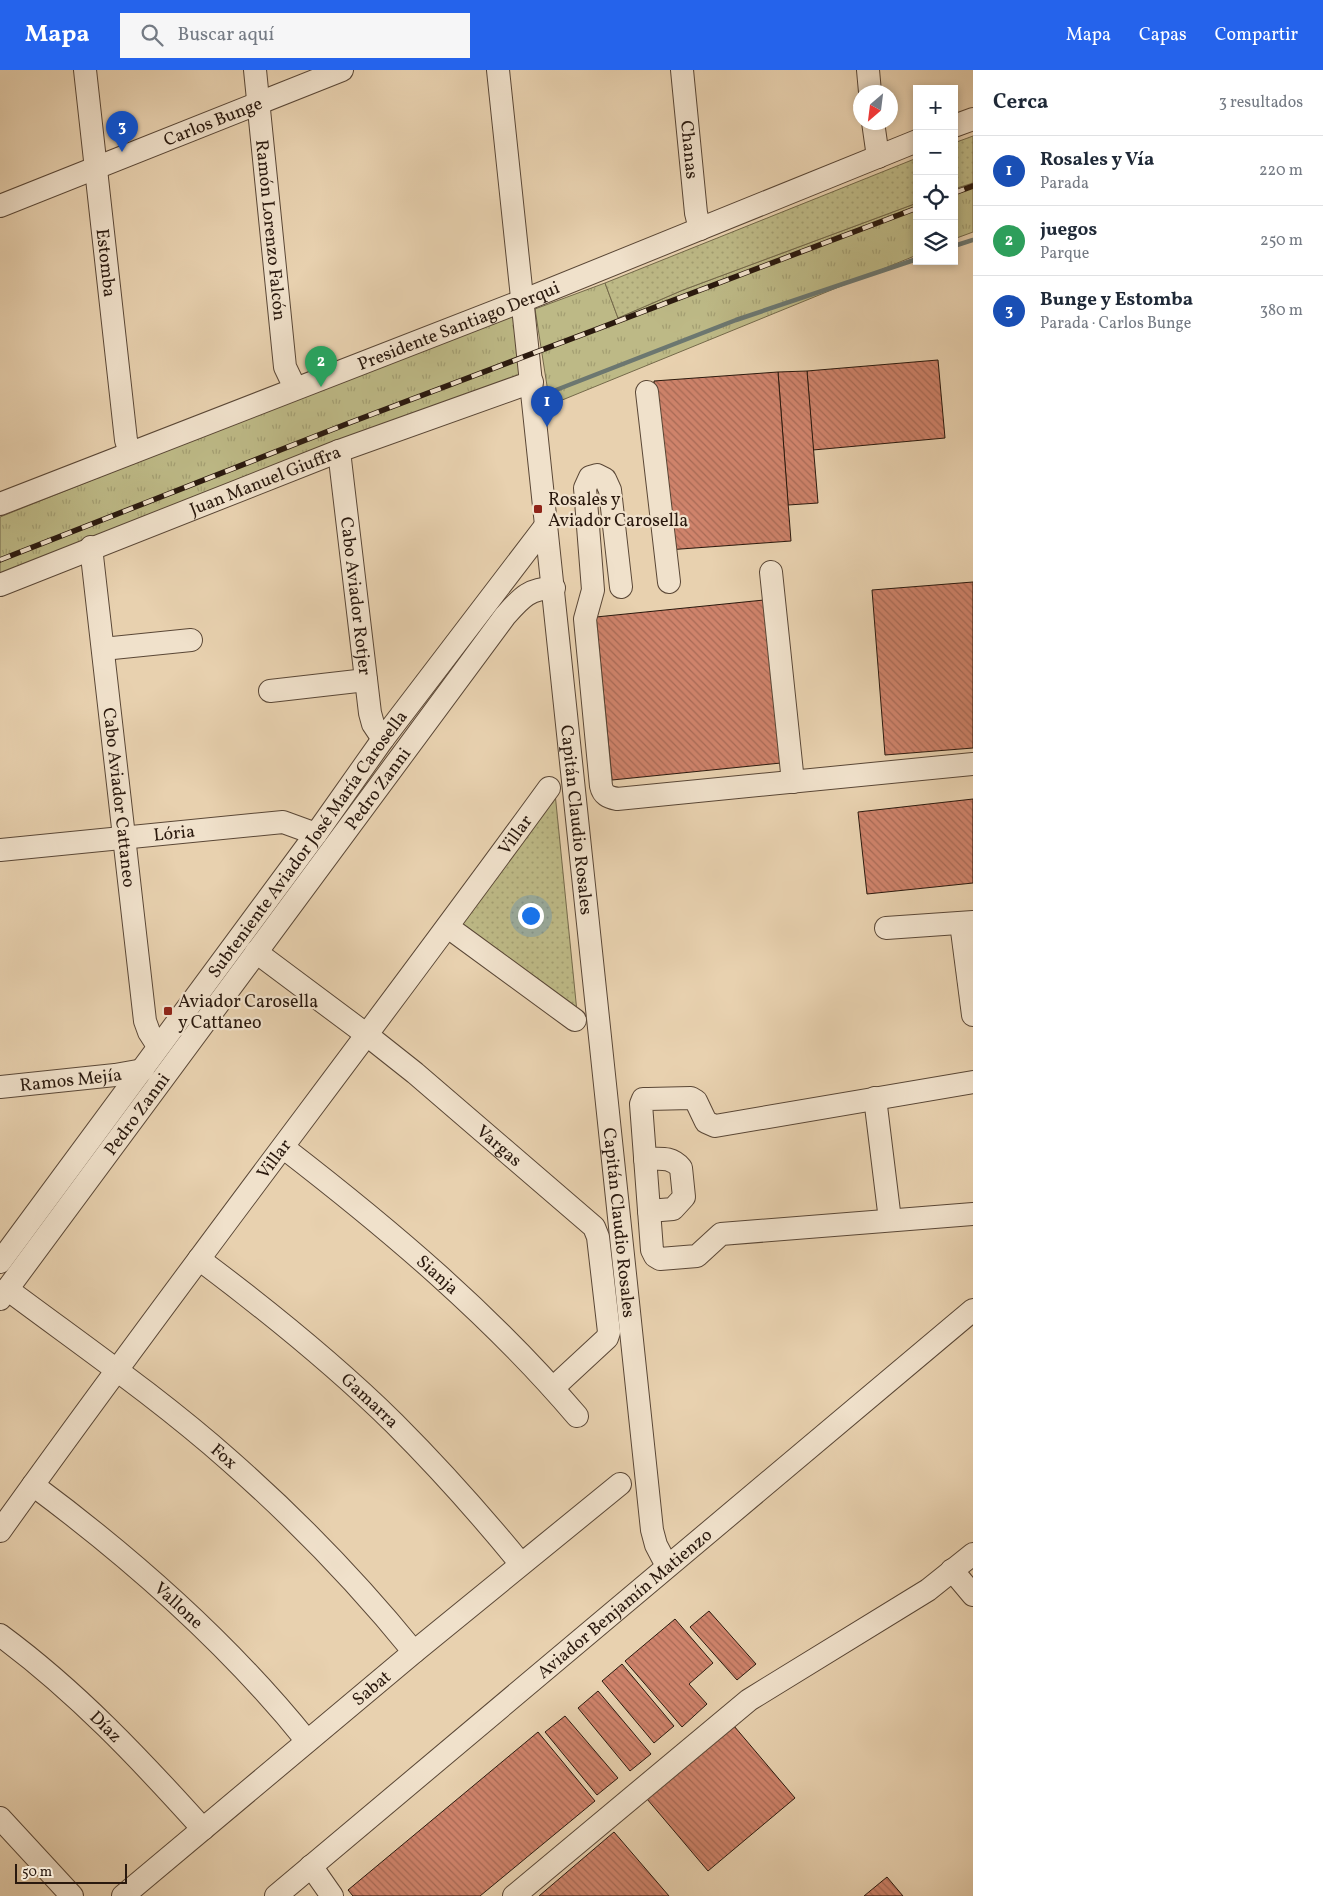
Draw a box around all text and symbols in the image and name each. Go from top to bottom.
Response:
search box [120,13,470,58]
text: Mapa [25,18,90,52]
icon: search [138,21,166,49]
text: Buscar aquí [178,22,274,48]
text: Mapa [1066,23,1111,48]
text: Capas [1139,23,1187,48]
text: Compartir [1215,23,1298,48]
north arrow [853,85,898,130]
map controls [913,85,958,265]
button: + [913,85,958,130]
text: Cerca [993,88,1048,117]
street label: Carlos Bunge [160,92,266,154]
text: 3 resultados [1219,92,1303,114]
pin: 3 [106,111,138,152]
street label: Chanas [673,119,704,180]
button: − [913,130,958,175]
street label: Ramón Lorenzo Falcón [248,139,291,322]
text: Rosales y Vía [1040,147,1154,173]
text: 1 [1006,160,1012,182]
text: 220 m [1259,160,1303,182]
text: Parada [1040,173,1089,195]
button: locate [913,175,958,220]
text: juegos [1040,217,1097,243]
button: layers [913,220,958,265]
street label: Estomba [89,227,121,299]
text: 2 [1005,230,1013,252]
text: 250 m [1260,230,1303,252]
text: Parque [1040,243,1089,265]
street label: Presidente Santiago Derqui [354,276,564,378]
text: Bunge y Estomba [1040,287,1193,313]
text: 3 [1005,300,1013,322]
text: 380 m [1260,300,1303,322]
text: Parada · Carlos Bunge [1040,313,1191,335]
pin: 2 [305,346,337,387]
pin: 1 [531,386,563,427]
street label: Juan Manuel Giuffra [186,440,345,523]
place label: Rosales y Aviador Carosella [548,488,688,534]
marker: Rosales y Aviador Carosella [532,503,544,515]
street label: Cabo Aviador Rotjer [333,516,376,677]
street label: Cabo Aviador Cattaneo [95,706,141,889]
street label: Subteniente Aviador José María Carosella [203,706,414,984]
street label: Capitán Claudio Rosales [553,724,598,916]
street label: Pedro Zanni [340,743,418,836]
street label: Villar [493,810,540,861]
street label: Lória [152,820,196,849]
your location [518,903,544,929]
place label: Aviador Carosella y Cattaneo [178,990,318,1036]
marker: Aviador Carosella y Cattaneo [162,1005,174,1017]
street label: Ramos Mejía [18,1063,124,1099]
street label: Pedro Zanni [99,1069,177,1161]
street label: Vargas [470,1120,527,1173]
street label: Capitán Claudio Rosales [596,1126,641,1319]
street label: Villar [252,1134,298,1185]
street label: Sianja [410,1250,463,1301]
street label: Gamarra [335,1368,404,1435]
street label: Fox [205,1438,242,1476]
street label: Aviador Benjamín Matienzo [532,1523,718,1685]
street label: Vallone [148,1577,208,1635]
street label: Sabat [347,1665,397,1713]
street label: Díaz [83,1706,127,1749]
scale bar [15,1861,128,1884]
text: 50 m [22,1863,52,1882]

